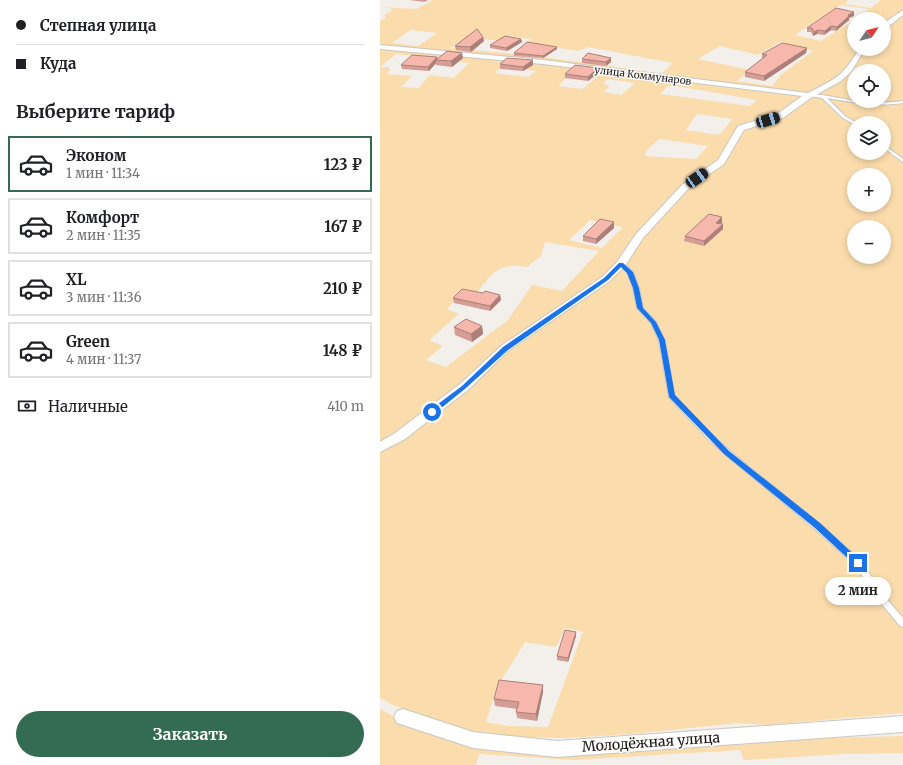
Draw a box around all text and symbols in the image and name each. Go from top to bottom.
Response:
north arrow [847,12,891,56]
map controls [847,12,891,264]
text: Степная улица [40,16,156,35]
text: Куда [40,54,76,73]
street label: улица Коммунаров [594,63,692,88]
button: locate [847,64,891,108]
text: Выберите тариф [16,100,175,123]
car [755,111,781,129]
button: layers [847,116,891,160]
icon: car [18,146,54,182]
text: Эконом [66,146,126,165]
text: 123 ₽ [324,155,362,174]
text: 1 мин · 11:34 [66,165,140,182]
car [684,166,710,190]
button: + [847,168,891,212]
icon: car [18,208,54,244]
text: Комфорт [66,208,139,227]
text: 167 ₽ [324,217,362,236]
button: − [847,220,891,264]
text: 2 мин · 11:35 [66,227,141,244]
icon: car [18,270,54,306]
text: XL [66,270,87,289]
text: 210 ₽ [323,279,362,298]
text: 3 мин · 11:36 [66,289,142,306]
icon: car [18,332,54,368]
text: Green [66,332,110,351]
text: 148 ₽ [323,341,362,360]
text: 4 мин · 11:37 [66,351,141,368]
icon: cash [16,395,38,417]
text: Наличные [48,397,128,416]
text: 410 m [327,398,364,415]
route start [423,403,441,421]
route end [849,554,867,572]
callout: 2 мин [825,577,891,605]
text: 2 мин [838,582,878,599]
button: Заказать [16,711,364,757]
street label: Молодёжная улица [581,728,721,756]

